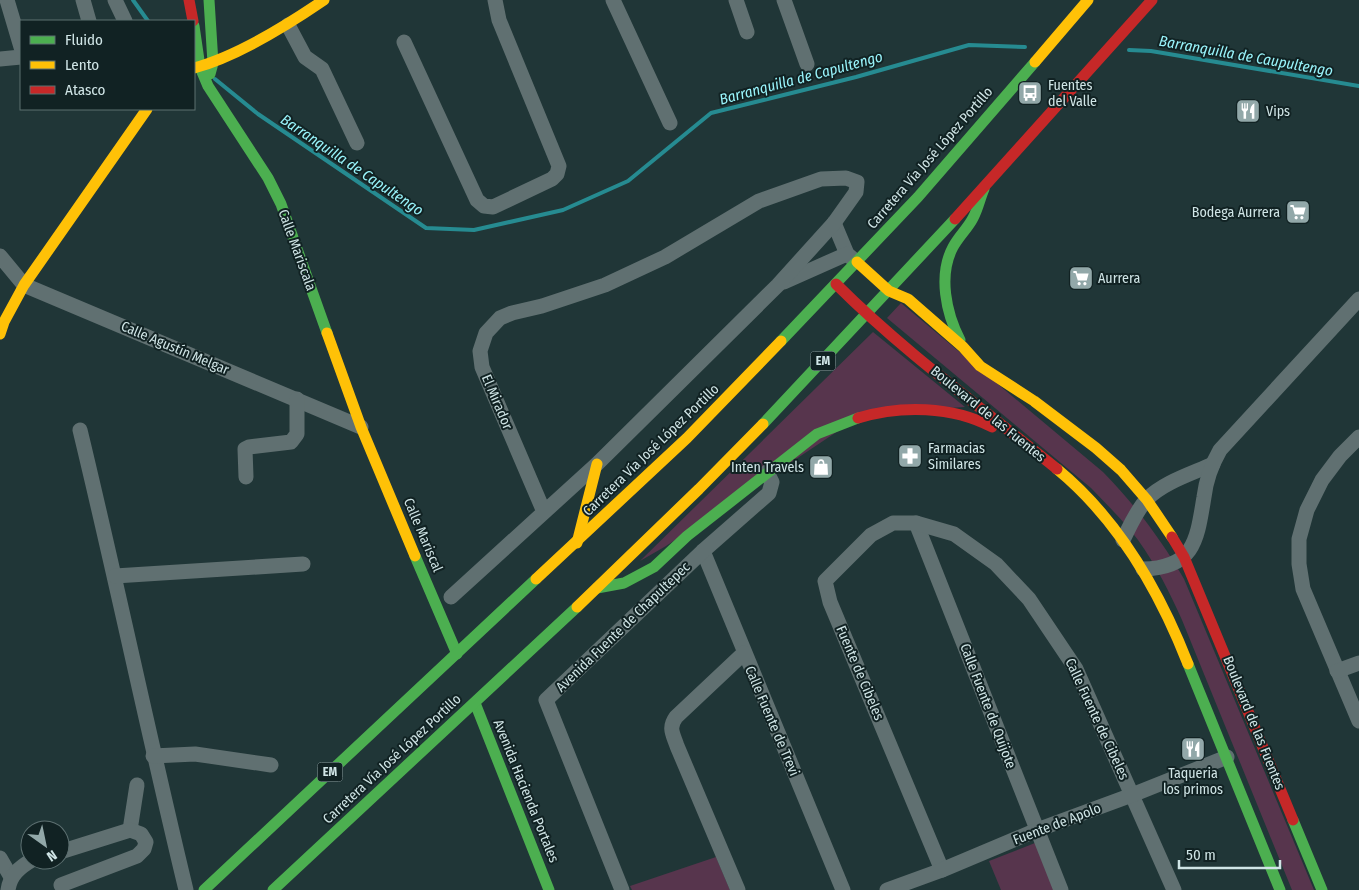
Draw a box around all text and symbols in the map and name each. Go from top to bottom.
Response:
legend [20,20,195,110]
text: Fluido [65,31,103,49]
water label: Barranquilla de Caupultengo [1158,32,1334,80]
water label: Barranquilla de Capultengo [717,47,885,108]
text: Lento [65,56,99,74]
place label: Fuentes del Valle [1048,77,1097,110]
bus stop icon: Fuentes del Valle [1017,80,1043,106]
text: Atasco [65,81,105,99]
street label: Carretera Vía José López Portillo [864,84,996,232]
restaurant icon: Vips [1235,98,1261,124]
place label: Vips [1266,103,1290,120]
water label: Barranquilla de Capultengo [277,110,427,220]
supermarket icon: Bodega Aurrera [1285,199,1311,225]
place label: Bodega Aurrera [1192,204,1280,221]
street label: Calle Mariscala [274,207,320,293]
supermarket icon: Aurrera [1068,265,1094,291]
place label: Aurrera [1098,270,1140,287]
street label: Calle Agustín Melgar [118,318,232,378]
road number: EM [810,352,836,371]
street label: Boulevard de las Fuentes [927,362,1049,466]
street label: El Mirador [478,372,516,432]
street label: Carretera Vía José López Portillo [579,380,723,520]
place label: Farmacias Similares [928,440,985,473]
pharmacy icon: Farmacias Similares [897,443,923,469]
shop icon: Inten Travels [808,454,834,480]
place label: Inten Travels [731,459,804,476]
street label: Calle Mariscal [400,495,446,575]
street label: Avenida Fuente de Chapultepec [552,558,694,696]
street label: Fuente de Cibeles [832,623,888,723]
street label: Calle Fuente de Quijote [956,641,1020,771]
street label: Boulevard de las Fuentes [1219,654,1289,792]
street label: Calle Fuente de Cibeles [1061,655,1133,783]
street label: Calle Fuente de Trevi [741,663,803,779]
street label: Carretera Vía José López Portillo [319,691,465,827]
street label: Avenida Hacienda Portales [490,717,562,865]
restaurant icon: Taqueria los primos [1180,736,1206,762]
road number: EM [318,762,342,782]
place label: Taqueria los primos [1163,765,1223,798]
street label: Fuente de Apolo [1011,799,1103,849]
north arrow [20,820,70,870]
scale bar [1179,838,1280,870]
text: N [44,846,60,865]
text: 50 m [1186,846,1216,864]

